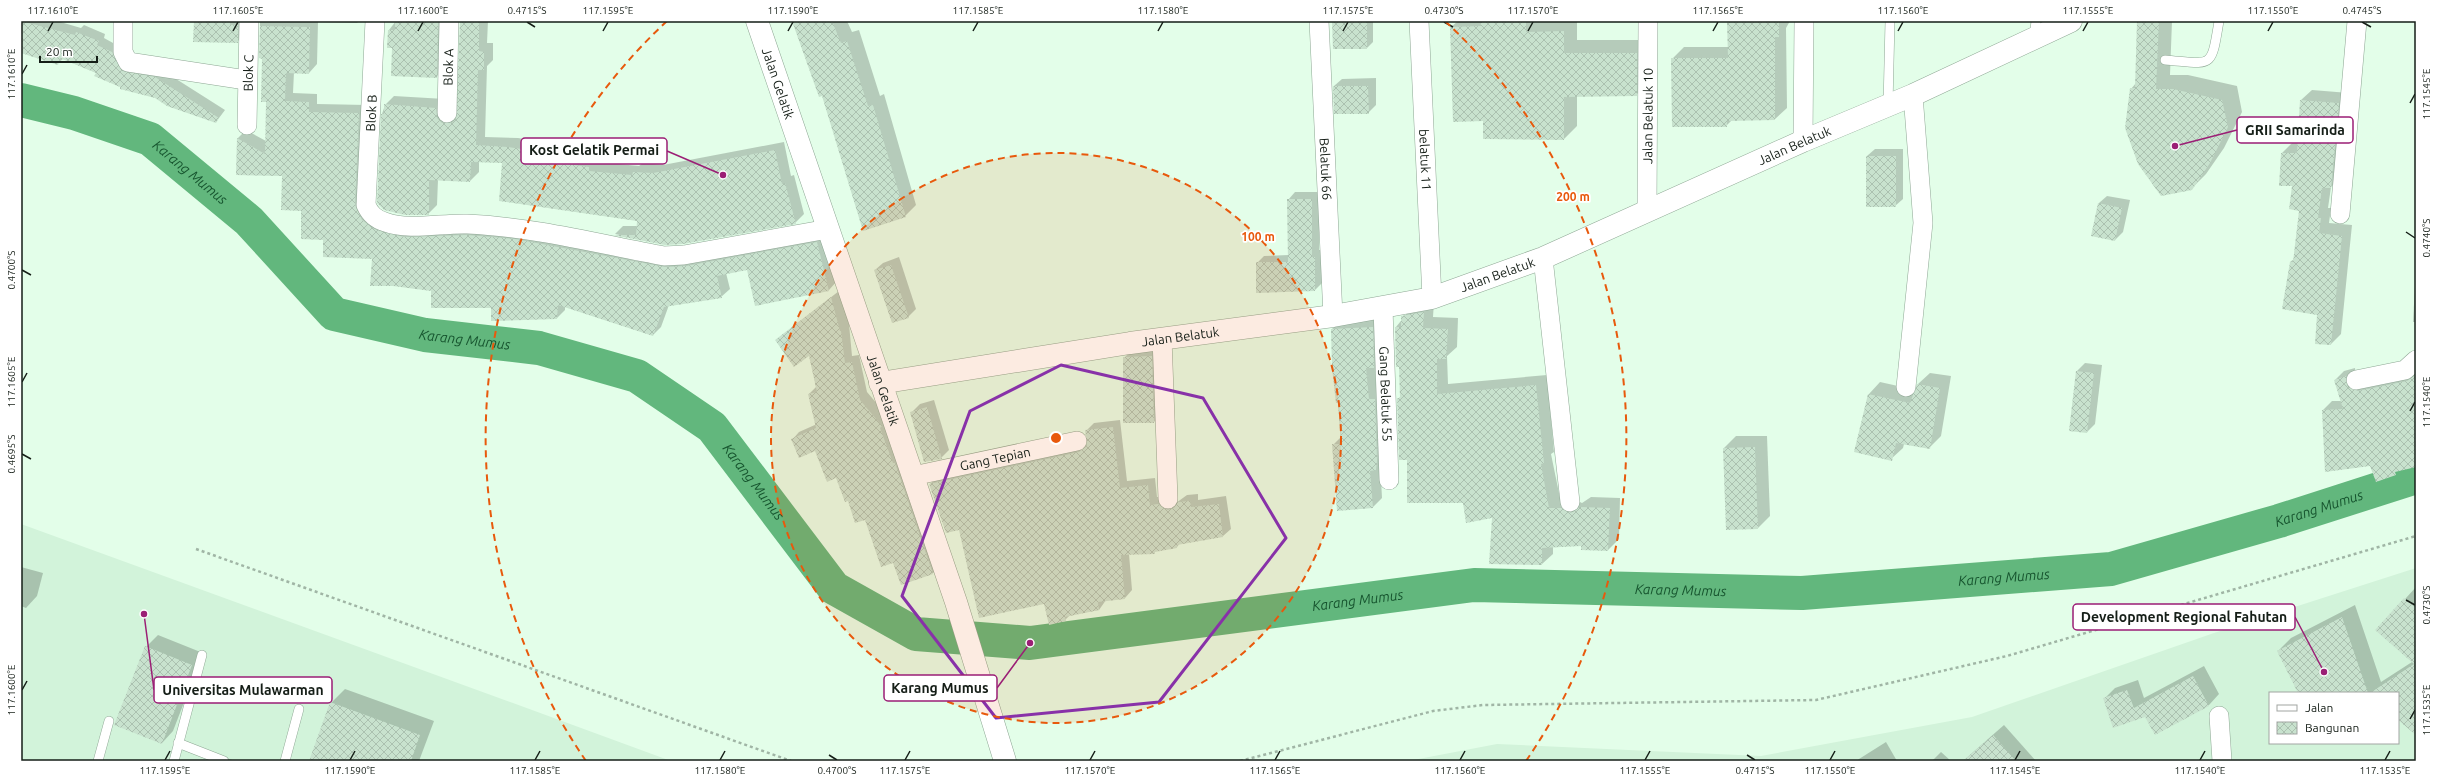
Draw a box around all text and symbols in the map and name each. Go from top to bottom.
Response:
text: 117.1610°E [28,5,79,16]
text: 117.1605°E [213,5,264,16]
text: 117.1600°E [398,5,449,16]
text: 0.4715°S [507,5,547,16]
text: 117.1595°E [583,5,634,16]
text: 117.1590°E [768,5,819,16]
text: 117.1585°E [953,5,1004,16]
text: 117.1580°E [1138,5,1189,16]
text: 117.1575°E [1323,5,1374,16]
text: 0.4730°S [1424,5,1464,16]
text: 117.1570°E [1508,5,1559,16]
text: 117.1565°E [1693,5,1744,16]
text: 117.1560°E [1878,5,1929,16]
text: 117.1555°E [2063,5,2114,16]
text: 117.1550°E [2248,5,2299,16]
text: 0.4745°S [2342,5,2382,16]
scale bar [40,38,97,64]
text: 20 m [46,45,73,58]
street label: Jalan Gelatik [760,46,797,121]
text: 117.1610°E [6,48,17,99]
street label: Blok A [441,48,455,86]
street label: Blok C [241,54,255,92]
street label: Jalan Belatuk 10 [1640,68,1655,164]
text: 117.1545°E [2421,68,2432,119]
street label: Blok B [363,94,379,132]
callout: GRII Samarinda [2237,117,2353,143]
text: GRII Samarinda [2245,122,2345,138]
street label: Jalan Belatuk [1756,123,1833,167]
street label: belatuk 11 [1417,129,1434,191]
water label: Karang Mumus [150,137,231,208]
street label: Belatuk 66 [1318,137,1334,200]
callout: Kost Gelatik Permai [521,138,667,164]
text: Kost Gelatik Permai [529,142,659,158]
text: 200 m [1556,190,1590,203]
text: 0.4740°S [2421,218,2432,258]
text: 100 m [1241,230,1275,243]
text: 0.4700°S [6,250,17,290]
street label: Jalan Belatuk [1458,254,1537,294]
street label: Jalan Belatuk [1141,324,1221,348]
water label: Karang Mumus [418,326,511,353]
street label: Gang Belatuk 55 [1377,346,1395,442]
street label: Jalan Gelatik [865,352,902,428]
text: 117.1605°E [6,356,17,407]
text: 117.1540°E [2421,376,2432,427]
centre of rings [1049,431,1063,445]
text: 0.4695°S [6,434,17,474]
water label: Karang Mumus [719,440,788,523]
street label: Gang Tepian [959,444,1032,473]
water label: Karang Mumus [2273,487,2365,530]
water label: Karang Mumus [1958,566,2050,589]
water label: Karang Mumus [1635,581,1727,599]
text: 0.4730°S [2421,585,2432,625]
water label: Karang Mumus [1311,586,1404,614]
callout: Development Regional Fahutan [2073,604,2295,630]
text: Development Regional Fahutan [2081,609,2287,625]
text: 117.1600°E [6,664,17,715]
callout: Karang Mumus [884,675,997,701]
callout: Universitas Mulawarman [154,677,332,703]
text: Karang Mumus [891,680,989,696]
text: Universitas Mulawarman [162,682,324,698]
text: 117.1535°E [2421,684,2432,735]
legend [2269,692,2399,744]
text: Jalan [2305,701,2333,714]
text: Bangunan [2305,721,2359,734]
text: 117.1595°E [140,765,191,776]
text: 117.1590°E [325,765,376,776]
text: 117.1585°E [510,765,561,776]
text: 117.1580°E [695,765,746,776]
text: 0.4700°S [817,765,857,776]
text: 117.1575°E [880,765,931,776]
text: 117.1570°E [1065,765,1116,776]
text: 117.1565°E [1250,765,1301,776]
text: 117.1560°E [1435,765,1486,776]
text: 117.1555°E [1620,765,1671,776]
text: 0.4715°S [1735,765,1775,776]
text: 117.1550°E [1805,765,1856,776]
text: 117.1545°E [1990,765,2041,776]
text: 117.1540°E [2175,765,2226,776]
text: 117.1535°E [2360,765,2411,776]

